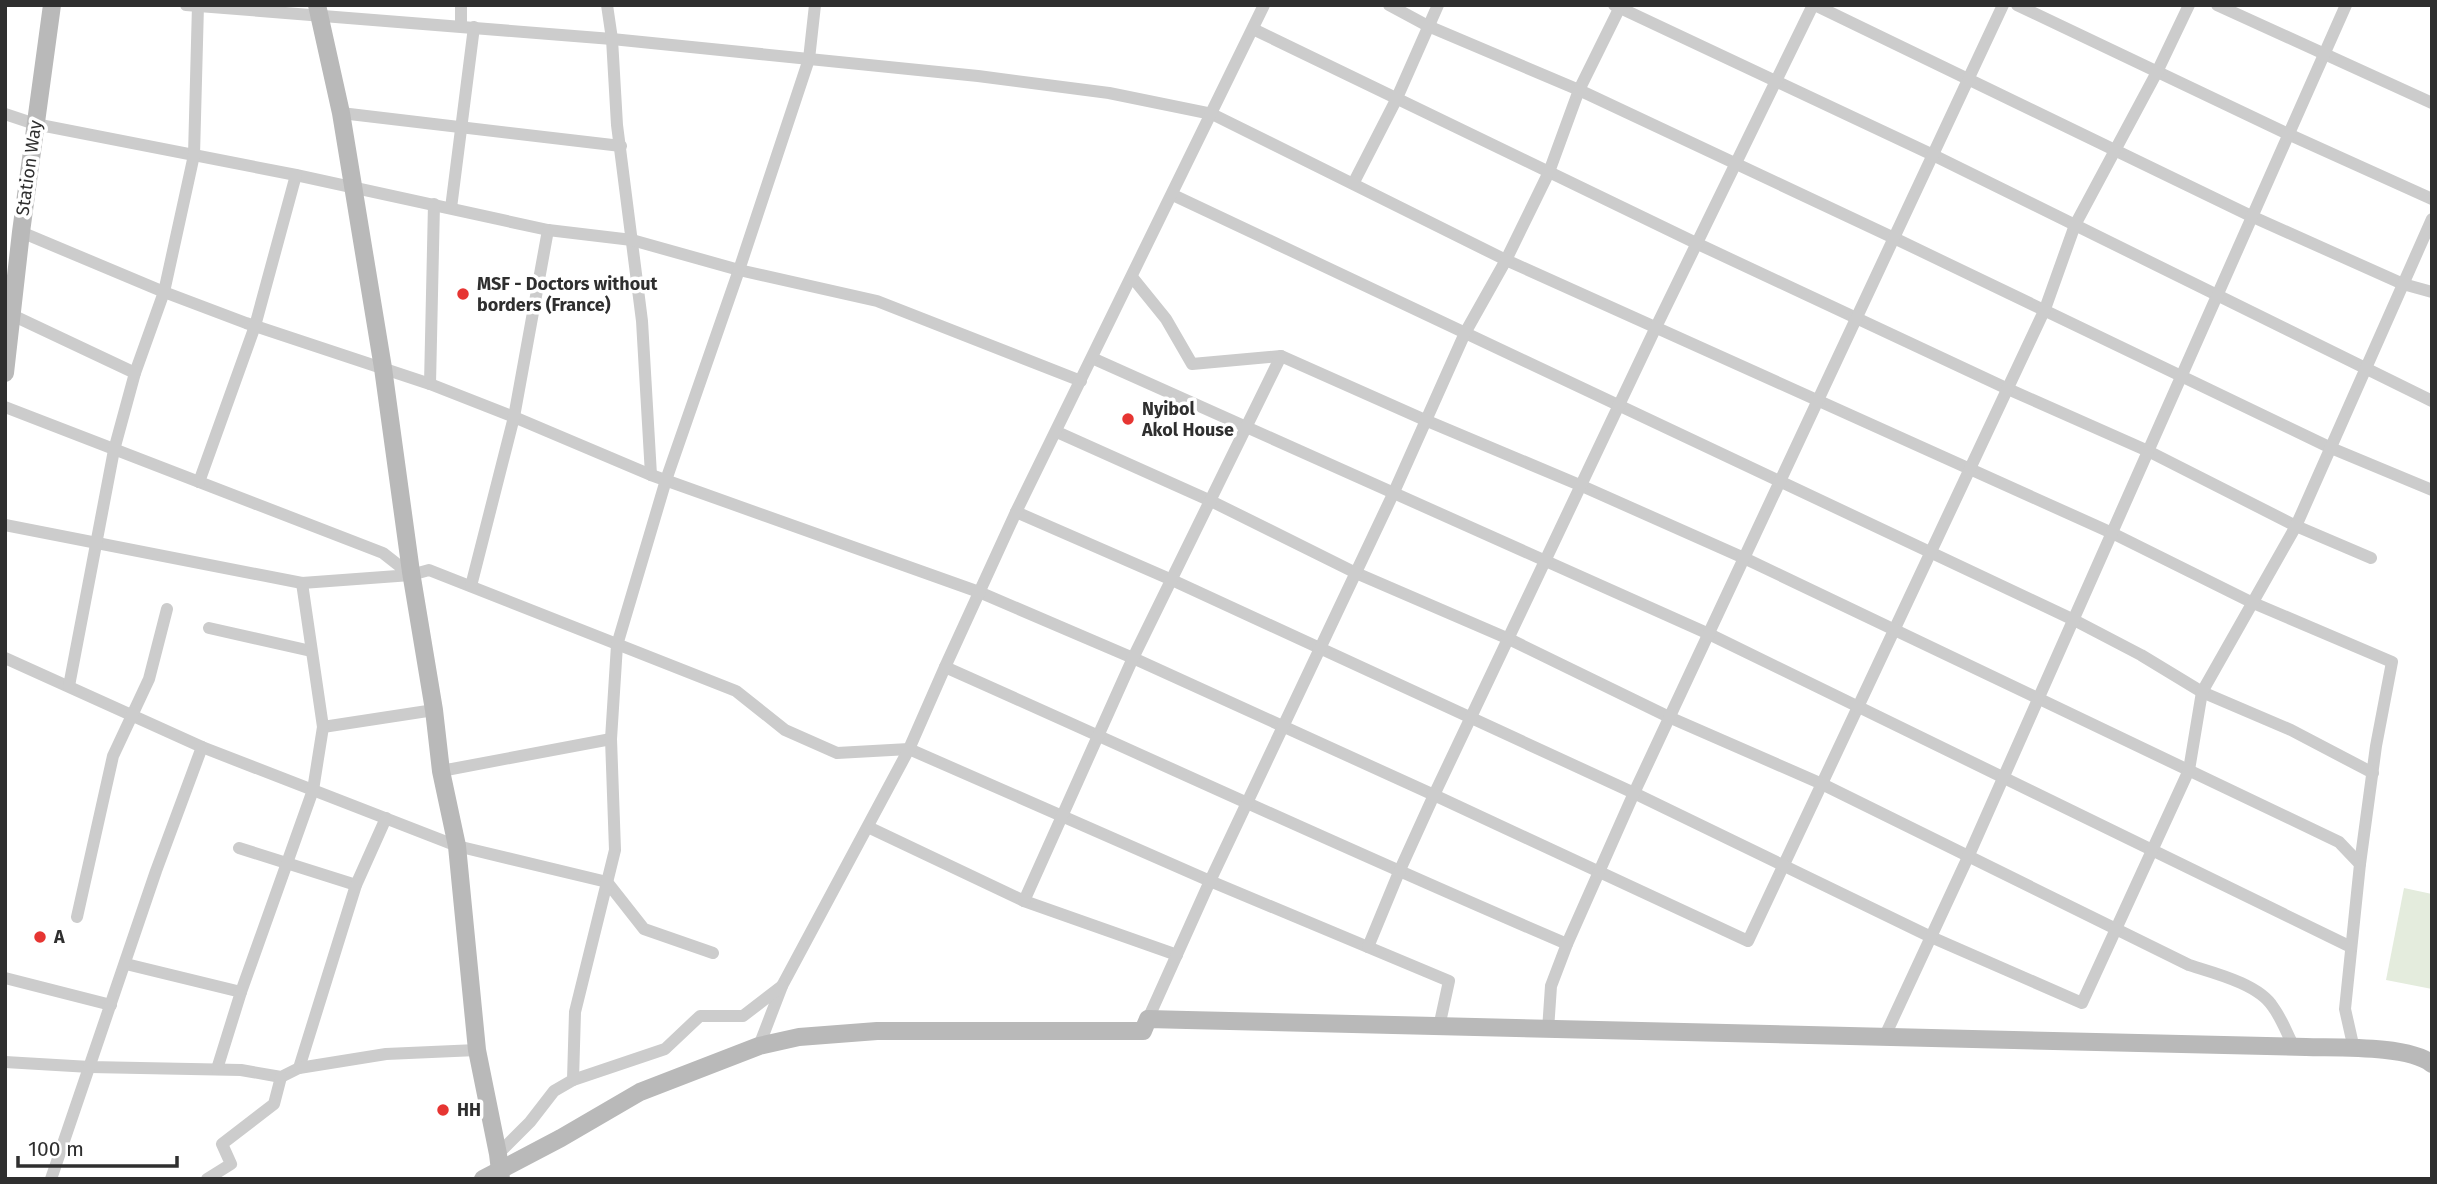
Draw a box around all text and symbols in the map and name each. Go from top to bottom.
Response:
street label: Station Way [11,119,47,217]
place label: MSF - Doctors without borders (France) [477,273,658,316]
marker: MSF - Doctors without borders (France) [455,286,471,302]
place label: Nyibol Akol House [1141,398,1234,441]
marker: Nyibol Akol House [1120,411,1136,427]
place label: A [53,926,65,948]
marker: A [32,929,48,945]
place label: HH [457,1099,481,1121]
marker: HH [435,1102,451,1118]
scale bar [18,1124,177,1168]
text: 100 m [28,1136,84,1162]

